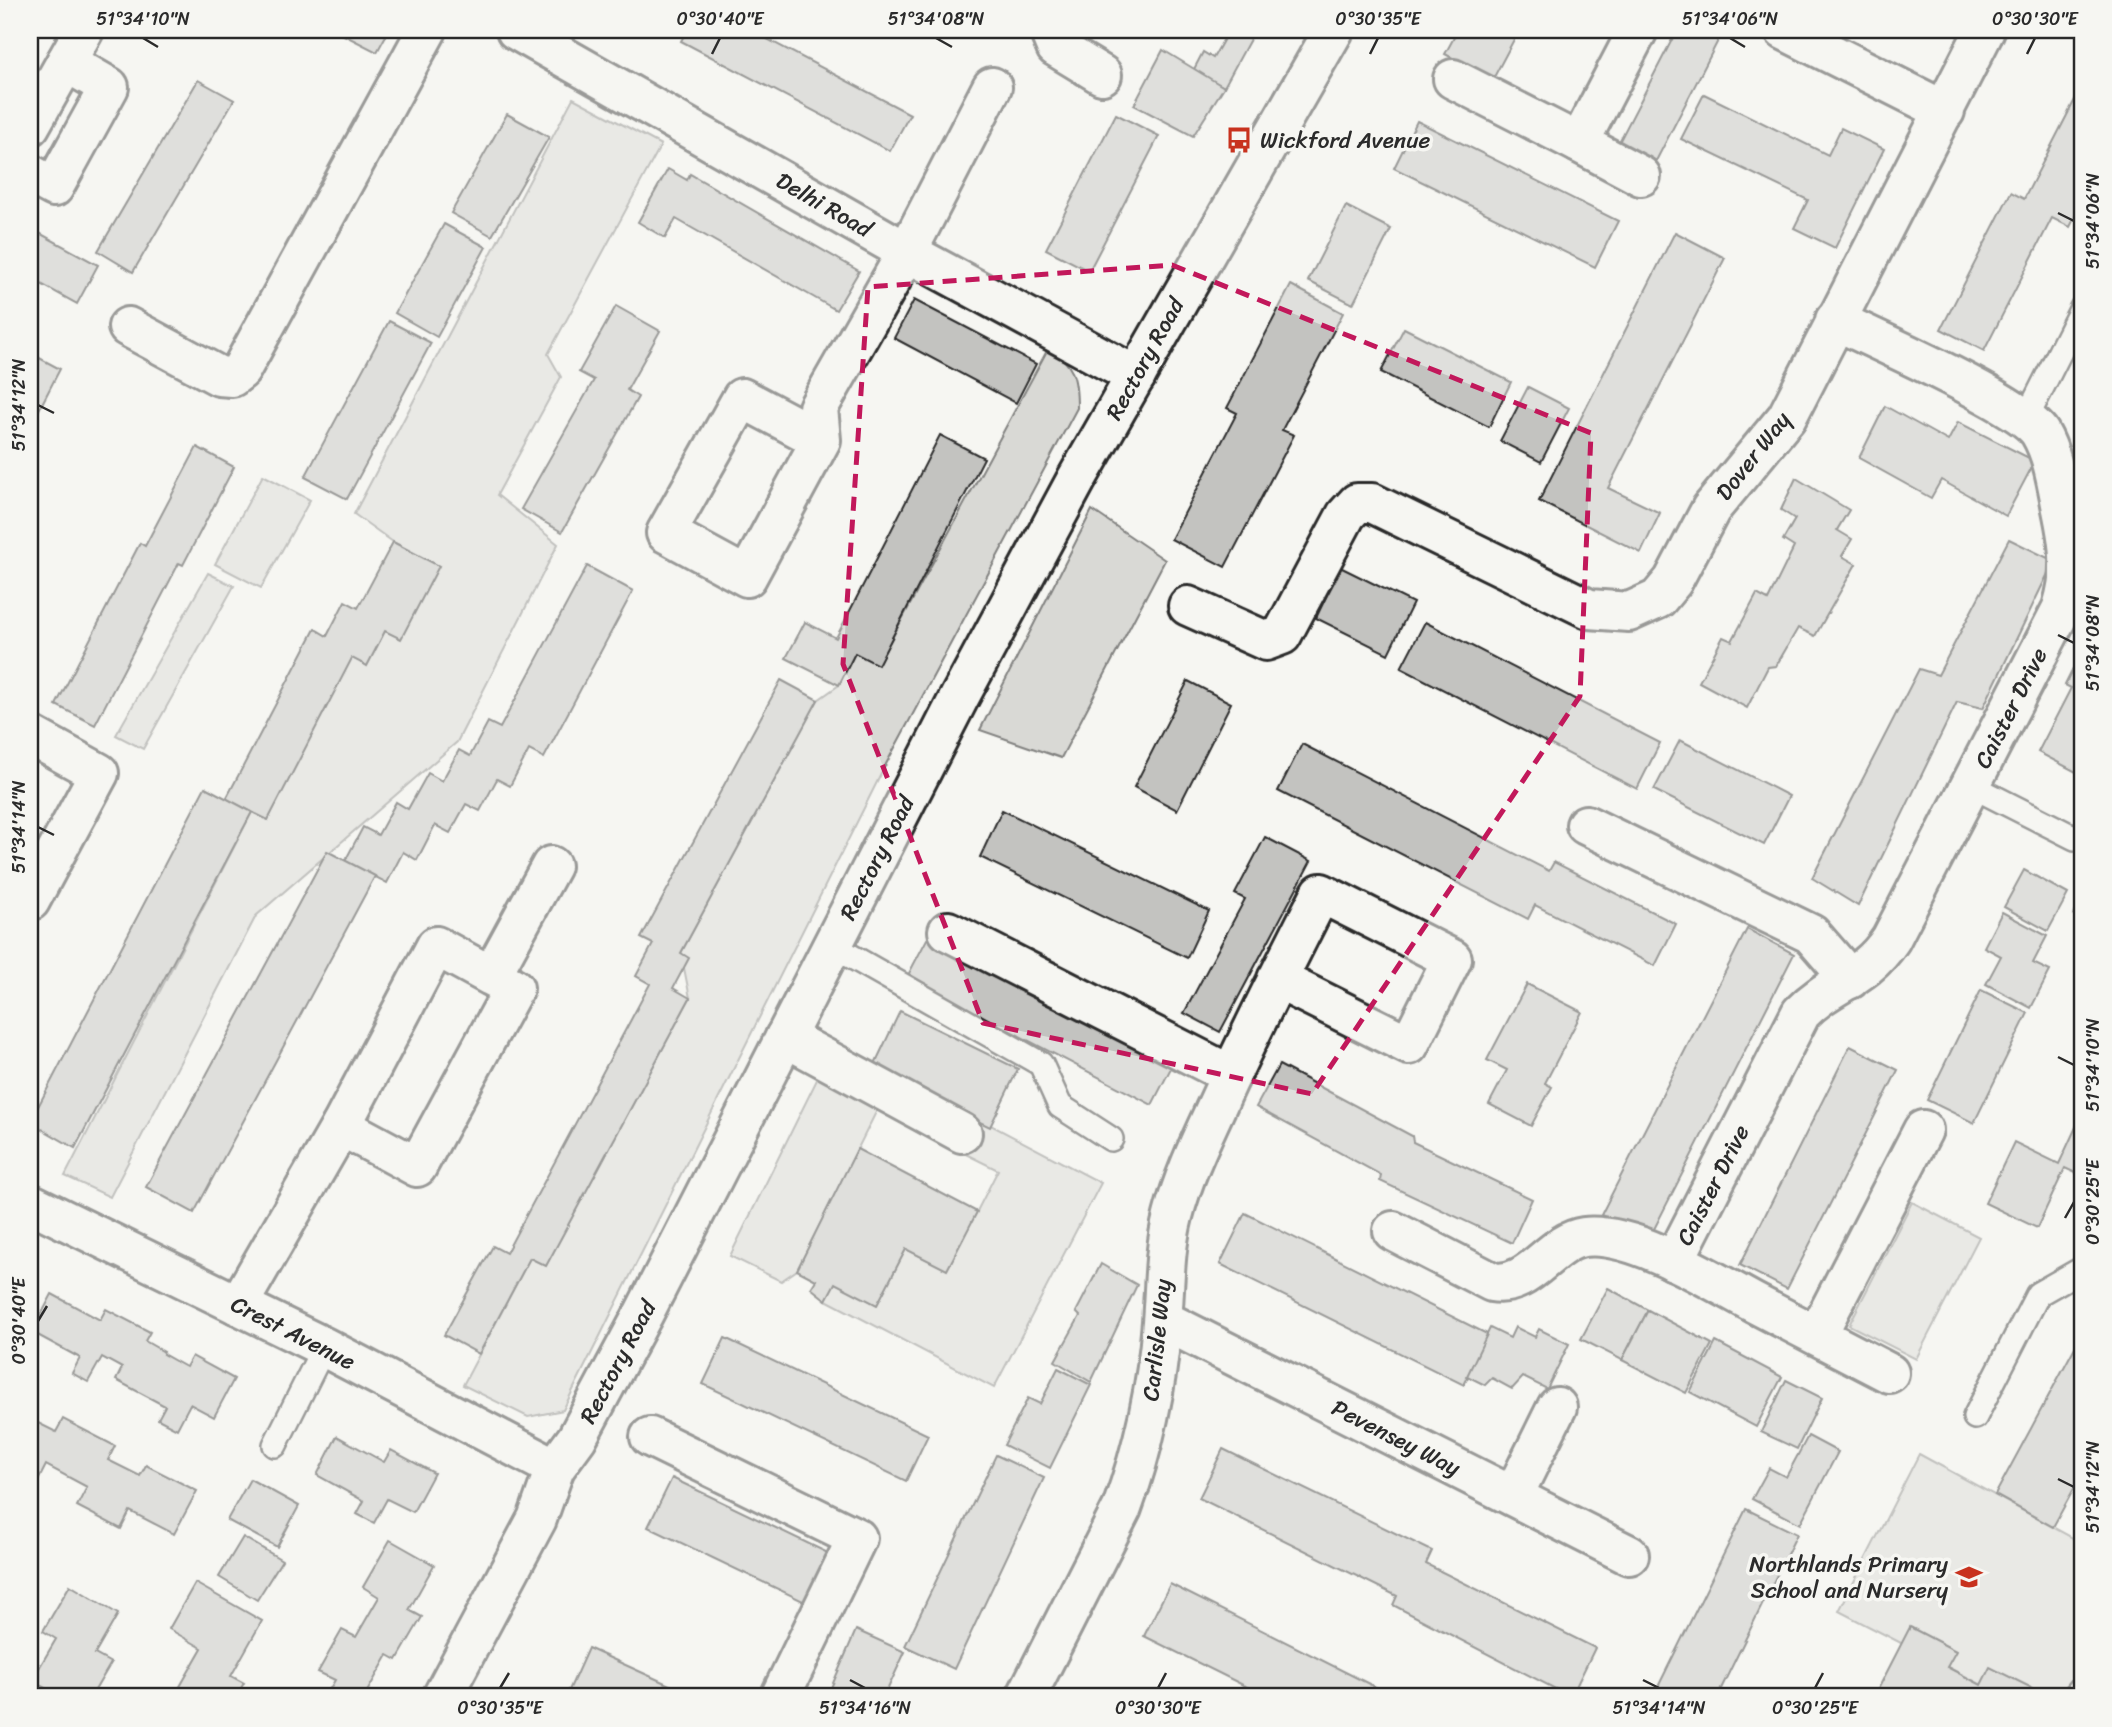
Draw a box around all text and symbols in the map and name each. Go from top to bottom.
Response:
text: 51°34'10"N [96,3,190,35]
text: 0°30'40"E [676,3,765,35]
text: 51°34'08"N [888,3,985,35]
text: 0°30'35"E [1335,3,1422,35]
text: 51°34'06"N [1682,3,1778,35]
text: 0°30'30"E [1992,3,2079,35]
place label: Wickford Avenue [1260,120,1431,161]
bus stop icon: Wickford Avenue [1224,125,1254,155]
street label: Delhi Road [768,161,882,250]
text: 51°34'06"N [2077,173,2109,269]
street label: Rectory Road [1094,288,1197,428]
text: 51°34'12"N [3,358,35,451]
street label: Dover Way [1705,402,1802,510]
text: 51°34'08"N [2077,594,2109,691]
street label: Caister Drive [1963,640,2059,776]
text: 51°34'14"N [3,780,35,874]
street label: Rectory Road [828,787,927,928]
text: 51°34'10"N [2077,1018,2109,1112]
street label: Caister Drive [1665,1117,1761,1253]
text: 0°30'25"E [2077,1158,2109,1245]
text: 0°30'40"E [3,1276,35,1365]
street label: Carlisle Way [1130,1277,1184,1403]
street label: Crest Avenue [223,1284,363,1382]
street label: Rectory Road [568,1291,669,1431]
street label: Pevensey Way [1324,1388,1468,1488]
text: 51°34'12"N [2077,1440,2109,1533]
place label: Northlands Primary School and Nursery [1749,1544,1948,1611]
school or university icon: Northlands Primary School and Nursery [1954,1562,1984,1592]
text: 0°30'35"E [457,1692,544,1724]
text: 51°34'16"N [819,1692,912,1724]
text: 0°30'30"E [1115,1692,1202,1724]
text: 51°34'14"N [1612,1692,1706,1724]
text: 0°30'25"E [1772,1692,1859,1724]

